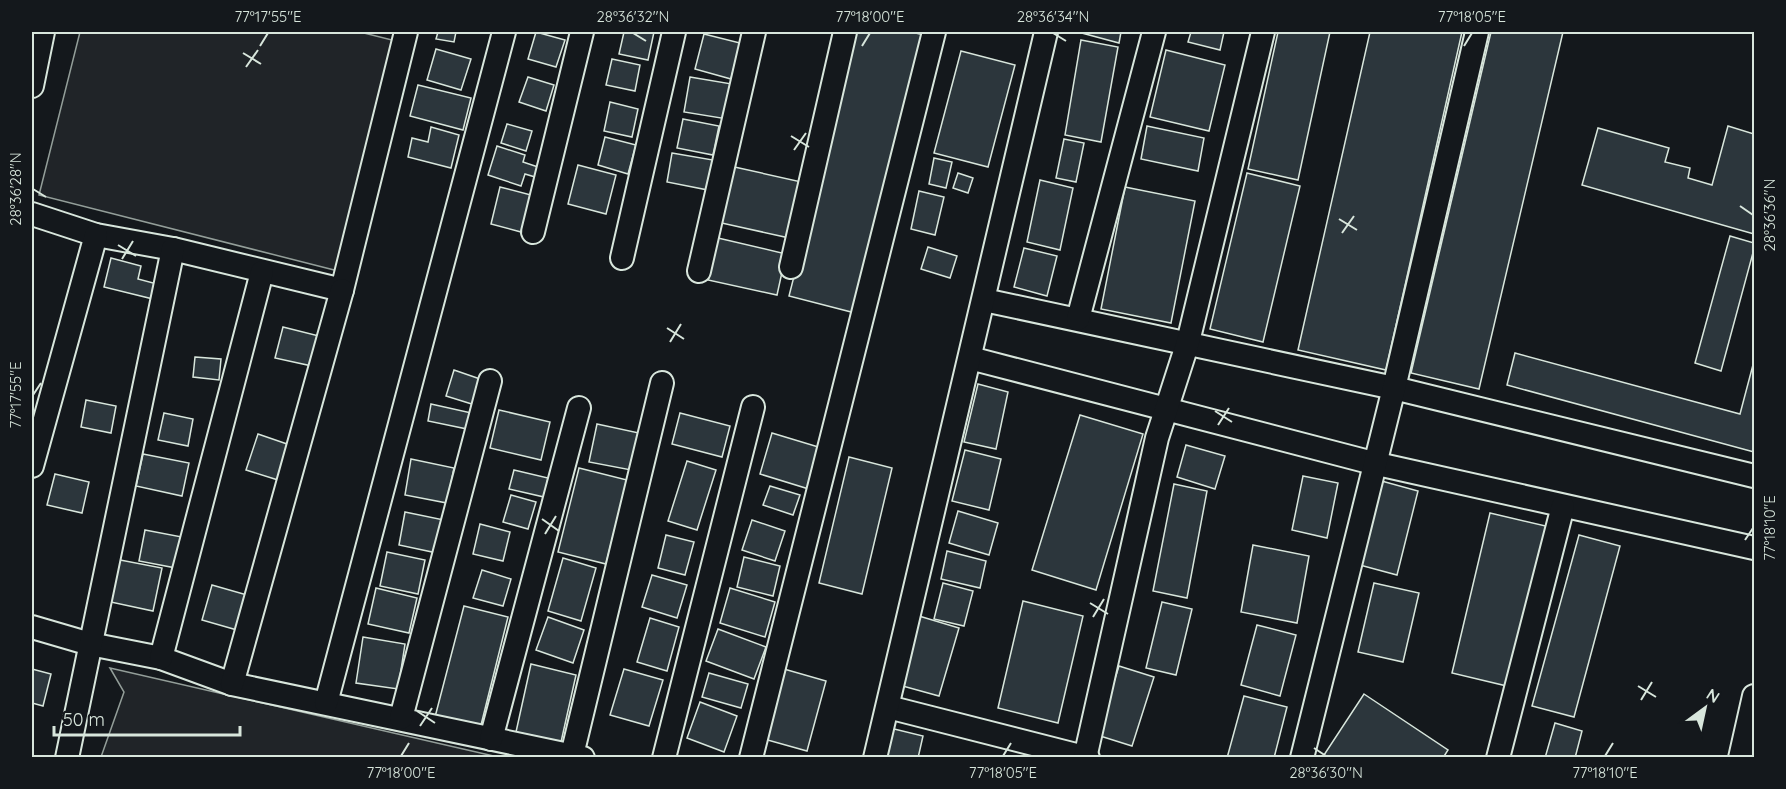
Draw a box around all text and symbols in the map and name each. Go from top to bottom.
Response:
text: 77°17'55"E [234,7,302,26]
text: 28°36'32"N [596,7,670,26]
text: 77°18'00"E [835,7,905,26]
text: 28°36'34"N [1017,7,1089,26]
text: 77°18'05"E [1438,7,1506,26]
text: 28°36'28"N [6,152,25,226]
text: 28°36'36"N [1760,179,1779,251]
text: 77°17'55"E [6,361,25,429]
text: 77°18'10"E [1760,495,1779,561]
north arrow [1675,678,1735,738]
text: N [1703,684,1724,707]
scale bar [54,699,240,737]
text: 50 m [63,708,105,731]
text: 77°18'00"E [366,763,436,782]
text: 77°18'05"E [969,763,1037,782]
text: 28°36'30"N [1289,763,1363,782]
text: 77°18'10"E [1572,763,1638,782]

